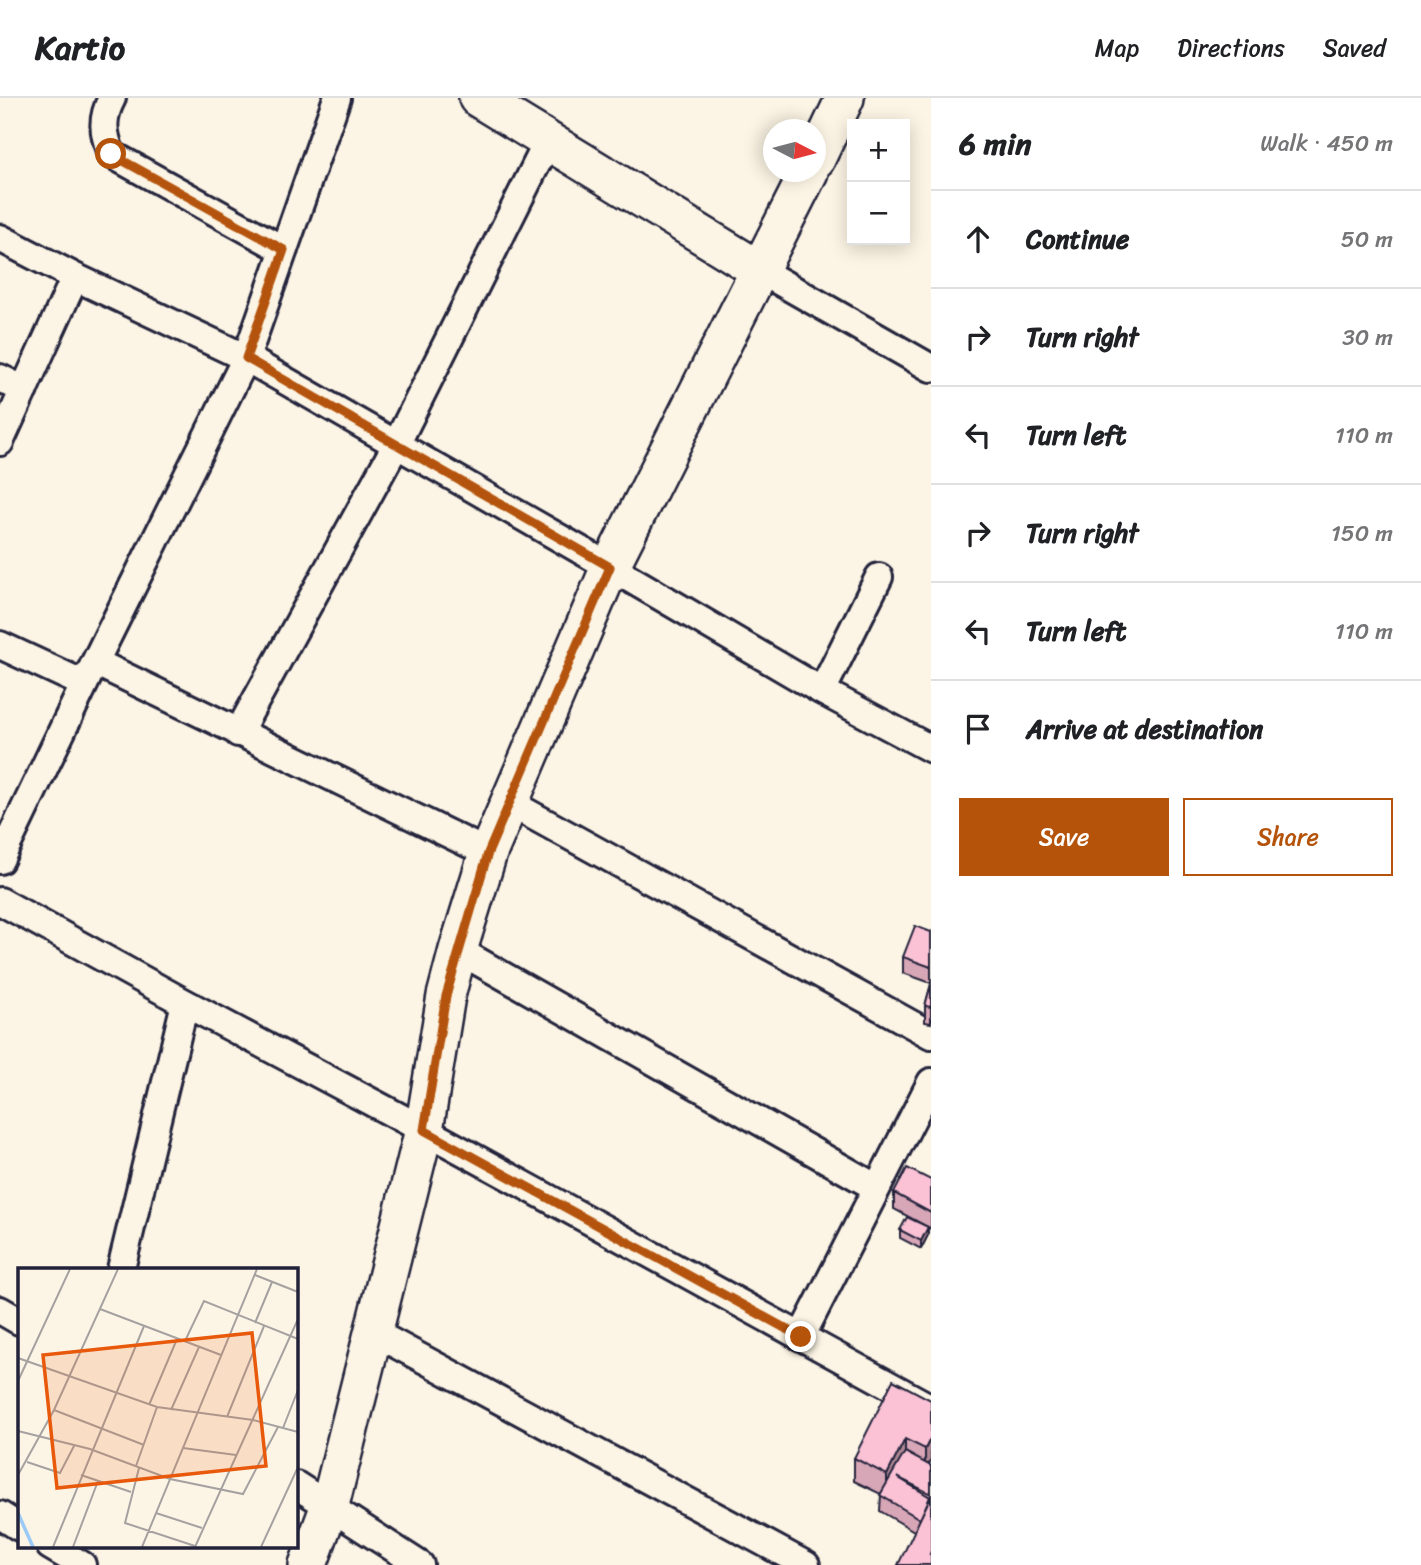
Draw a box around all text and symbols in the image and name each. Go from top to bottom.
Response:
text: Kartio [35,19,125,77]
text: Map [1095,27,1139,69]
text: Directions [1177,27,1285,69]
text: Saved [1323,27,1386,69]
text: 6 min [959,117,1031,171]
north arrow [763,119,826,182]
map controls [847,119,910,245]
button: + [847,119,910,182]
text: Walk · 450 m [1260,123,1393,164]
route start [95,138,126,169]
button: − [847,182,910,245]
text: Continue [1026,216,1129,262]
text: 50 m [1341,219,1393,260]
icon: ahead [959,220,997,258]
text: Turn right [1026,314,1139,360]
text: 30 m [1342,317,1393,358]
icon: right [959,318,997,356]
text: Turn left [1026,412,1126,458]
text: 110 m [1335,415,1393,456]
icon: left [959,416,997,454]
text: Turn right [1026,510,1139,556]
text: 150 m [1331,513,1393,554]
icon: right [959,514,997,552]
text: Turn left [1026,608,1126,654]
text: 110 m [1335,611,1393,652]
icon: left [959,612,997,650]
text: Arrive at destination [1026,706,1263,752]
icon: arrive [959,710,997,748]
button: Save [959,798,1169,876]
button: Share [1183,798,1393,876]
inset map [18,1268,298,1548]
route end [785,1321,816,1352]

